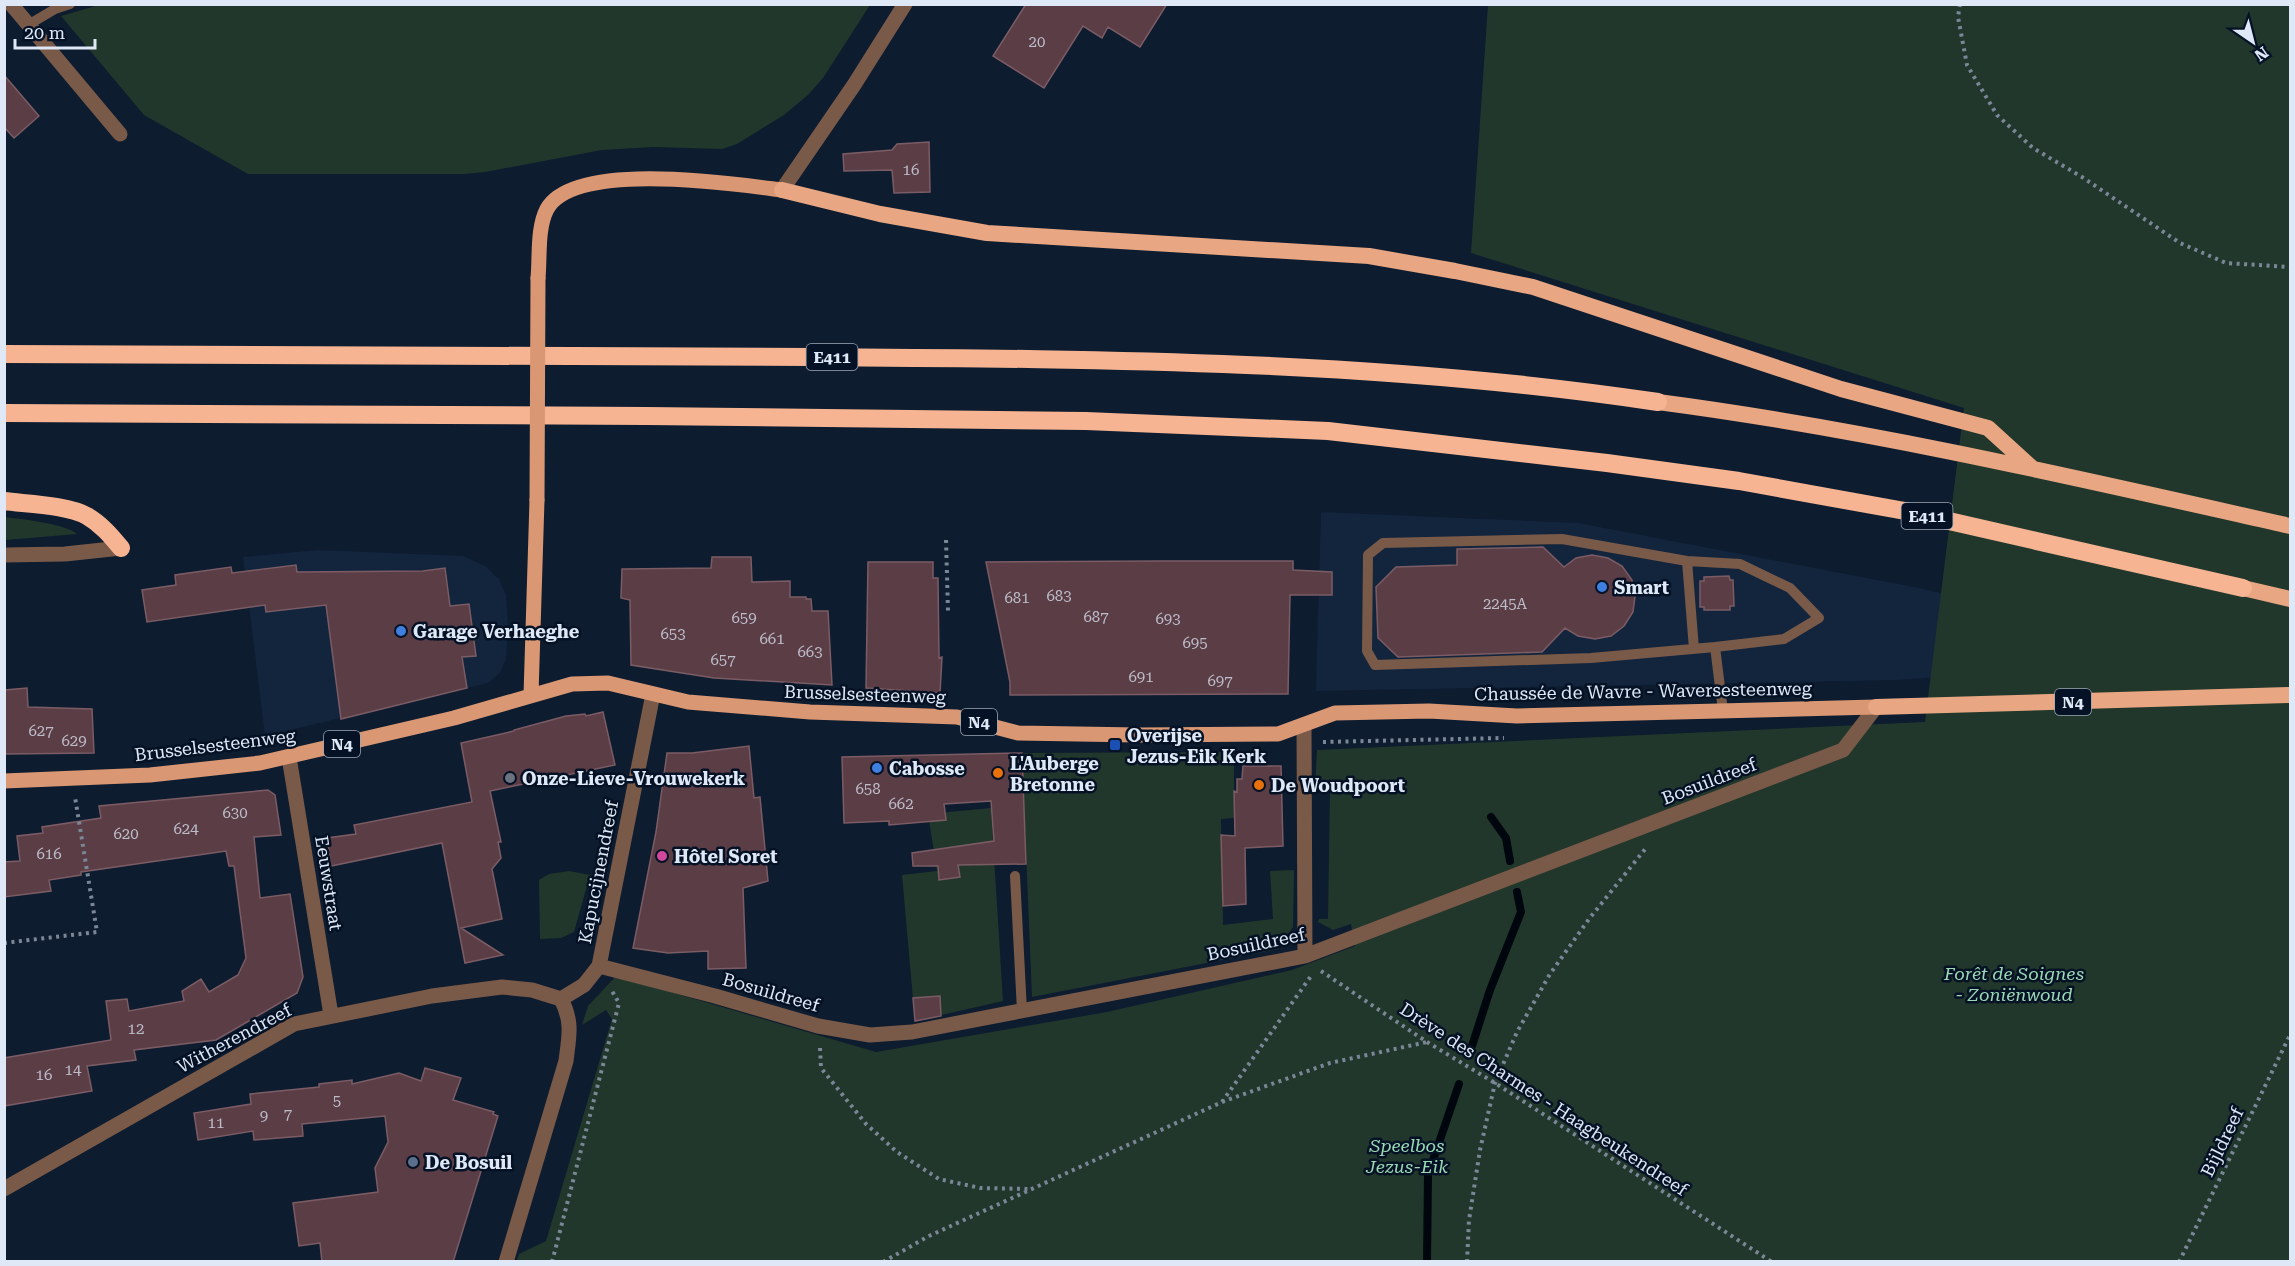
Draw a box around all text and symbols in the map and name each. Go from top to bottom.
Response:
scale bar [15,12,94,50]
north arrow [2223,12,2283,72]
text: 20 m [24,22,65,43]
house number: 20 [1029,33,1045,51]
text: N [2251,43,2272,65]
house number: 16 [903,161,919,179]
road number: E411 [806,344,858,370]
road number: E411 [1902,503,1952,529]
place label: Smart [1614,577,1669,598]
marker: Smart [1595,580,1609,594]
house number: 683 [1046,587,1072,605]
house number: 681 [1004,589,1030,607]
house number: 2245A [1483,595,1528,613]
house number: 687 [1083,608,1109,626]
house number: 659 [731,609,757,627]
house number: 693 [1155,610,1181,628]
place label: Garage Verhaeghe [413,621,580,642]
marker: Garage Verhaeghe [394,624,408,638]
house number: 653 [660,625,686,643]
house number: 661 [759,630,785,648]
house number: 695 [1182,634,1208,652]
house number: 663 [797,643,823,661]
house number: 657 [710,651,736,669]
house number: 691 [1128,668,1154,686]
house number: 697 [1207,672,1233,690]
street label: Chaussée de Wavre - Waversesteenweg [1474,678,1813,704]
street label: Brusselsesteenweg [784,681,947,707]
road number: N4 [2055,689,2091,715]
road number: N4 [961,709,997,735]
house number: 627 [28,722,54,740]
street label: Brusselsesteenweg [133,725,297,765]
place label: Overijse Jezus-Eik Kerk [1127,725,1267,767]
road number: N4 [324,731,360,757]
house number: 629 [61,732,87,750]
marker: Overijse Jezus-Eik Kerk [1108,738,1122,752]
place label: L'Auberge Bretonne [1010,753,1099,795]
street label: Bosuildreef [1659,753,1760,809]
place label: Cabosse [889,758,965,779]
marker: Cabosse [870,761,884,775]
marker: L'Auberge Bretonne [991,766,1005,780]
place label: Onze-Lieve-Vrouwekerk [522,768,746,789]
marker: Onze-Lieve-Vrouwekerk [503,771,517,785]
place label: De Woudpoort [1271,775,1405,796]
marker: De Woudpoort [1252,778,1266,792]
house number: 658 [855,780,881,798]
house number: 662 [888,795,914,813]
street label: Kapucijnendreef [574,798,622,945]
house number: 630 [222,804,248,822]
house number: 624 [173,820,199,838]
house number: 620 [113,825,139,843]
street label: Eeuwstraat [311,834,347,932]
house number: 616 [36,845,62,863]
place label: Hôtel Soret [674,846,778,867]
marker: Hôtel Soret [655,849,669,863]
street label: Bosuildreef [1205,923,1308,965]
park label: Forêt de Soignes - Zoniënwoud [1943,963,2084,1005]
street label: Bosuildreef [720,968,823,1016]
street label: Drève des Charmes - Haagbeukendreef [1396,998,1692,1201]
street label: Witherendreef [173,999,296,1077]
house number: 12 [128,1020,144,1038]
house number: 14 [65,1061,82,1079]
house number: 16 [36,1066,52,1084]
house number: 5 [333,1092,341,1110]
street label: Bijldreef [2196,1103,2248,1180]
house number: 7 [284,1105,292,1123]
house number: 9 [260,1107,268,1125]
house number: 11 [208,1114,224,1132]
park label: Speelbos Jezus-Eik [1365,1135,1448,1177]
place label: De Bosuil [425,1152,512,1173]
marker: De Bosuil [406,1155,420,1169]

